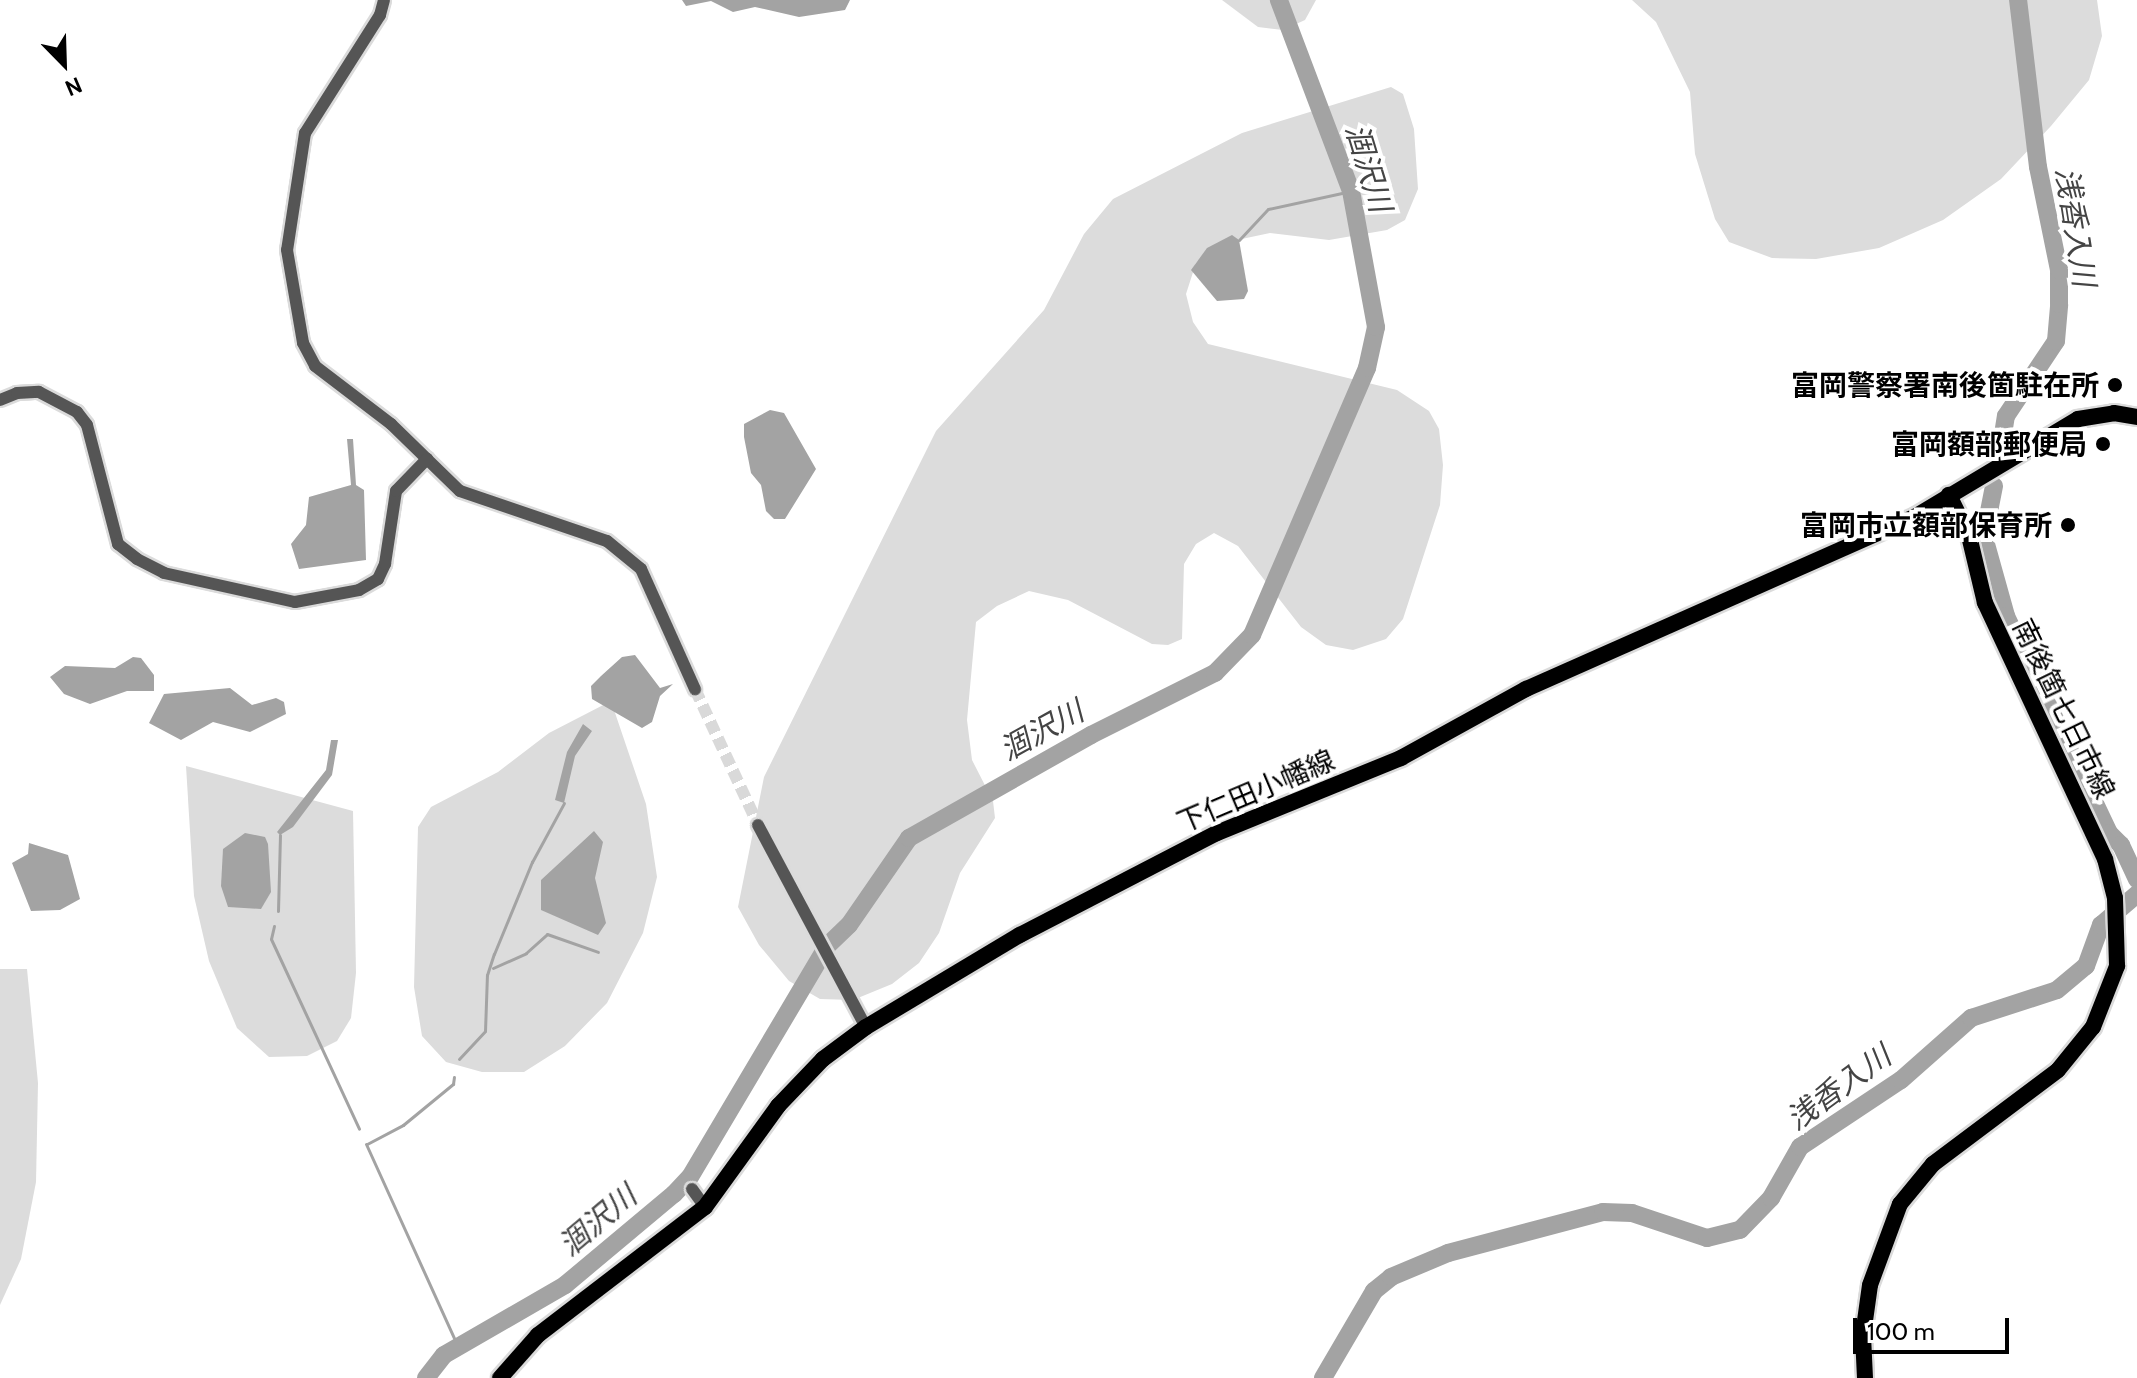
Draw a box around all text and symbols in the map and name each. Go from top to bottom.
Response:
north arrow [24,24,104,104]
text: N [61,71,86,102]
water label: 涸沢川 [1338,120,1398,216]
water label: 浅香入川 [2048,165,2102,289]
place label: 富岡警察署南後箇駐在所 [1791,368,2099,402]
marker: 富岡警察署南後箇駐在所 [2106,376,2124,394]
place label: 富岡額部郵便局 [1891,427,2087,461]
marker: 富岡額部郵便局 [2094,435,2112,453]
place label: 富岡市立額部保育所 [1800,508,2052,542]
marker: 富岡市立額部保育所 [2059,516,2077,534]
street label: 南後箇七日市線 [2006,614,2122,804]
water label: 涸沢川 [994,693,1090,769]
street label: 下仁田小幡線 [1172,743,1340,839]
water label: 浅香入川 [1780,1038,1898,1138]
water label: 涸沢川 [552,1178,644,1264]
scale bar [1857,1302,2013,1352]
text: 100 m [1867,1317,1935,1346]

